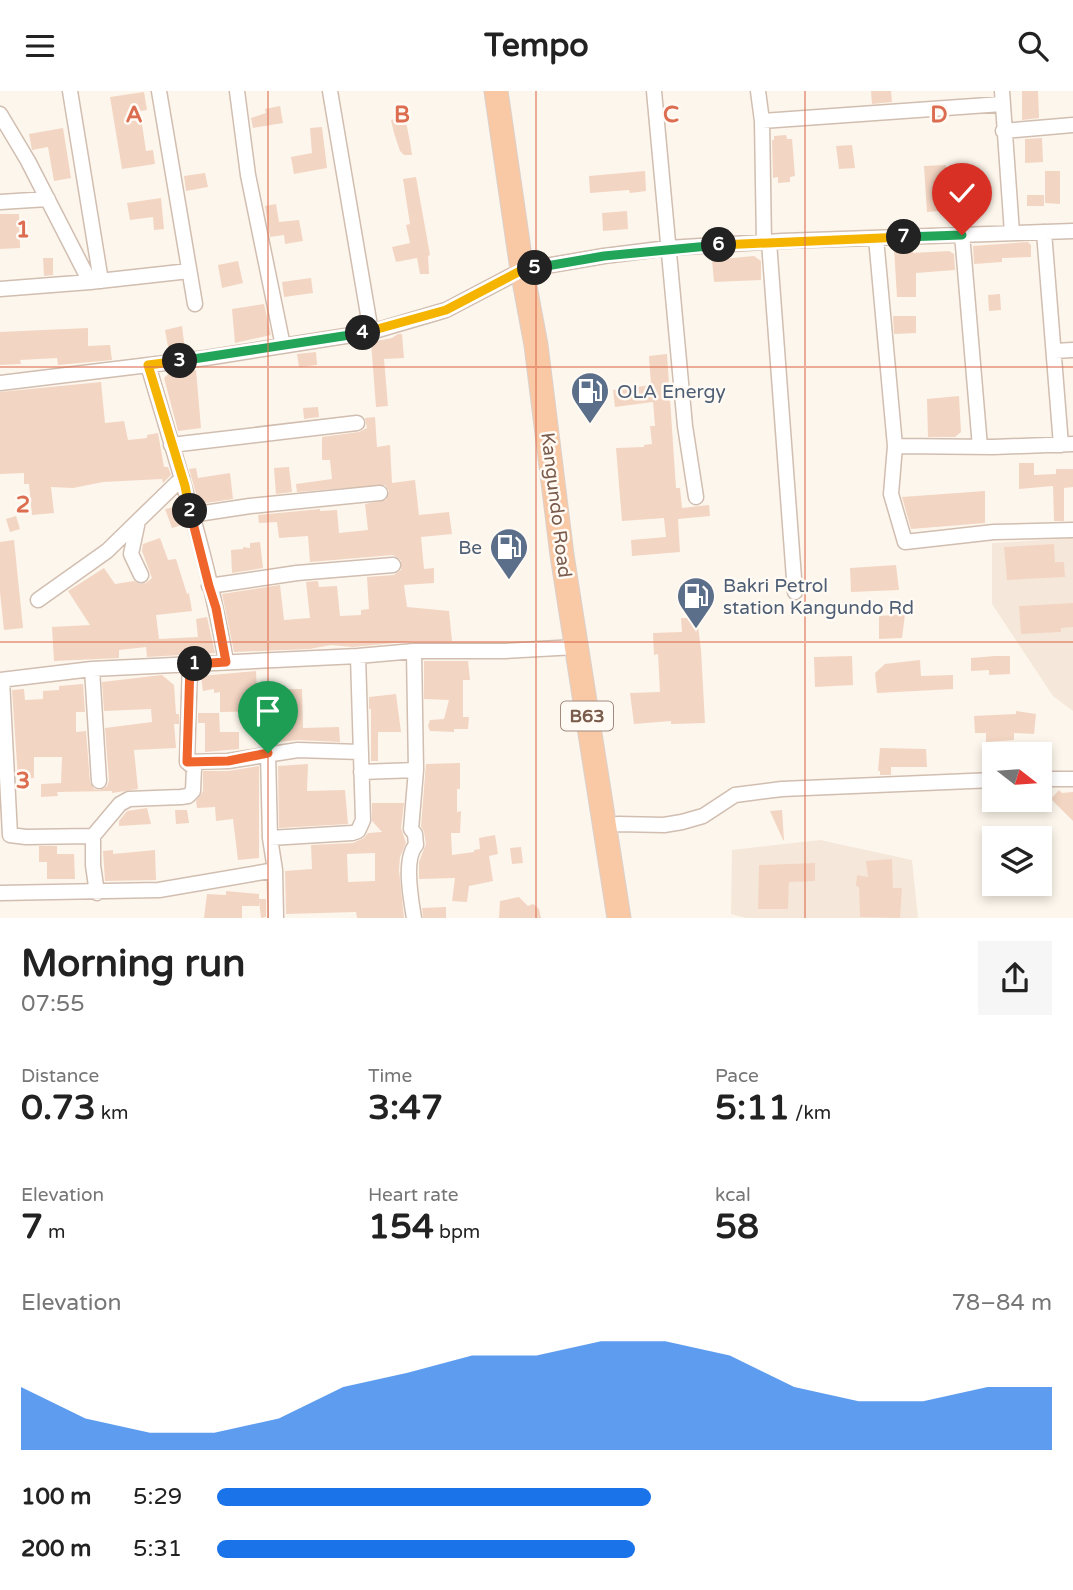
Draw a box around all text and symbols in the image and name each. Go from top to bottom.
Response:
icon: menu [21,27,59,65]
text: Tempo [484,27,589,65]
icon: search [1014,27,1052,65]
text: A [125,101,143,129]
text: B [394,101,410,129]
text: C [663,101,679,129]
text: D [930,101,948,129]
pin [932,163,992,235]
icon: check [943,174,981,212]
text: 1 [16,216,30,244]
pin: 7 [886,219,922,255]
text: 7 [898,225,909,247]
pin: 6 [702,227,736,263]
text: 6 [713,233,724,255]
pin: 5 [518,251,552,285]
text: 5 [529,256,540,278]
pin: 4 [346,315,380,351]
text: 4 [357,321,368,343]
pin: 3 [162,343,198,379]
text: 3 [174,349,185,371]
fuel station icon: OLA Energy [569,370,611,425]
place label: OLA Energy [617,381,726,403]
street label: Kangundo Road [536,431,576,579]
text: 2 [16,491,30,519]
pin: 2 [172,493,208,529]
text: 2 [184,499,195,521]
fuel station icon: Be [488,526,530,581]
place label: Be [458,537,482,559]
fuel station icon: Bakri Petrol station Kangundo Rd [675,575,717,630]
place label: Bakri Petrol station Kangundo Rd [723,575,914,619]
pin: 1 [178,647,212,681]
text: 1 [189,652,200,674]
pin [238,681,298,753]
icon: arrive [249,692,287,730]
road number: B63 [561,701,613,731]
north arrow [982,742,1052,812]
map controls [982,742,1052,896]
text: 3 [16,767,30,795]
button: layers [982,826,1052,896]
text: Morning run [21,941,245,987]
button: share [978,941,1052,1015]
text: 07:55 [21,990,85,1018]
text: Distance [21,1065,99,1087]
text: Time [368,1065,412,1087]
text: Pace [715,1065,759,1087]
text: 0.73 [21,1087,96,1129]
text: 3:47 [368,1087,443,1129]
text: 5:11 [715,1087,790,1129]
text: km [96,1102,128,1124]
text: /km [790,1102,831,1124]
text: Elevation [21,1184,104,1206]
text: Heart rate [368,1184,459,1206]
text: kcal [715,1184,751,1206]
text: 7 [21,1206,43,1248]
text: 154 [368,1206,434,1248]
text: 58 [715,1206,759,1248]
text: m [43,1221,65,1243]
text: bpm [434,1221,480,1243]
text: Elevation [21,1289,122,1317]
text: 78–84 m [951,1289,1052,1317]
text: 100 m [21,1483,91,1511]
text: 5:29 [133,1483,182,1511]
text: 200 m [21,1535,91,1563]
text: 5:31 [133,1535,182,1563]

